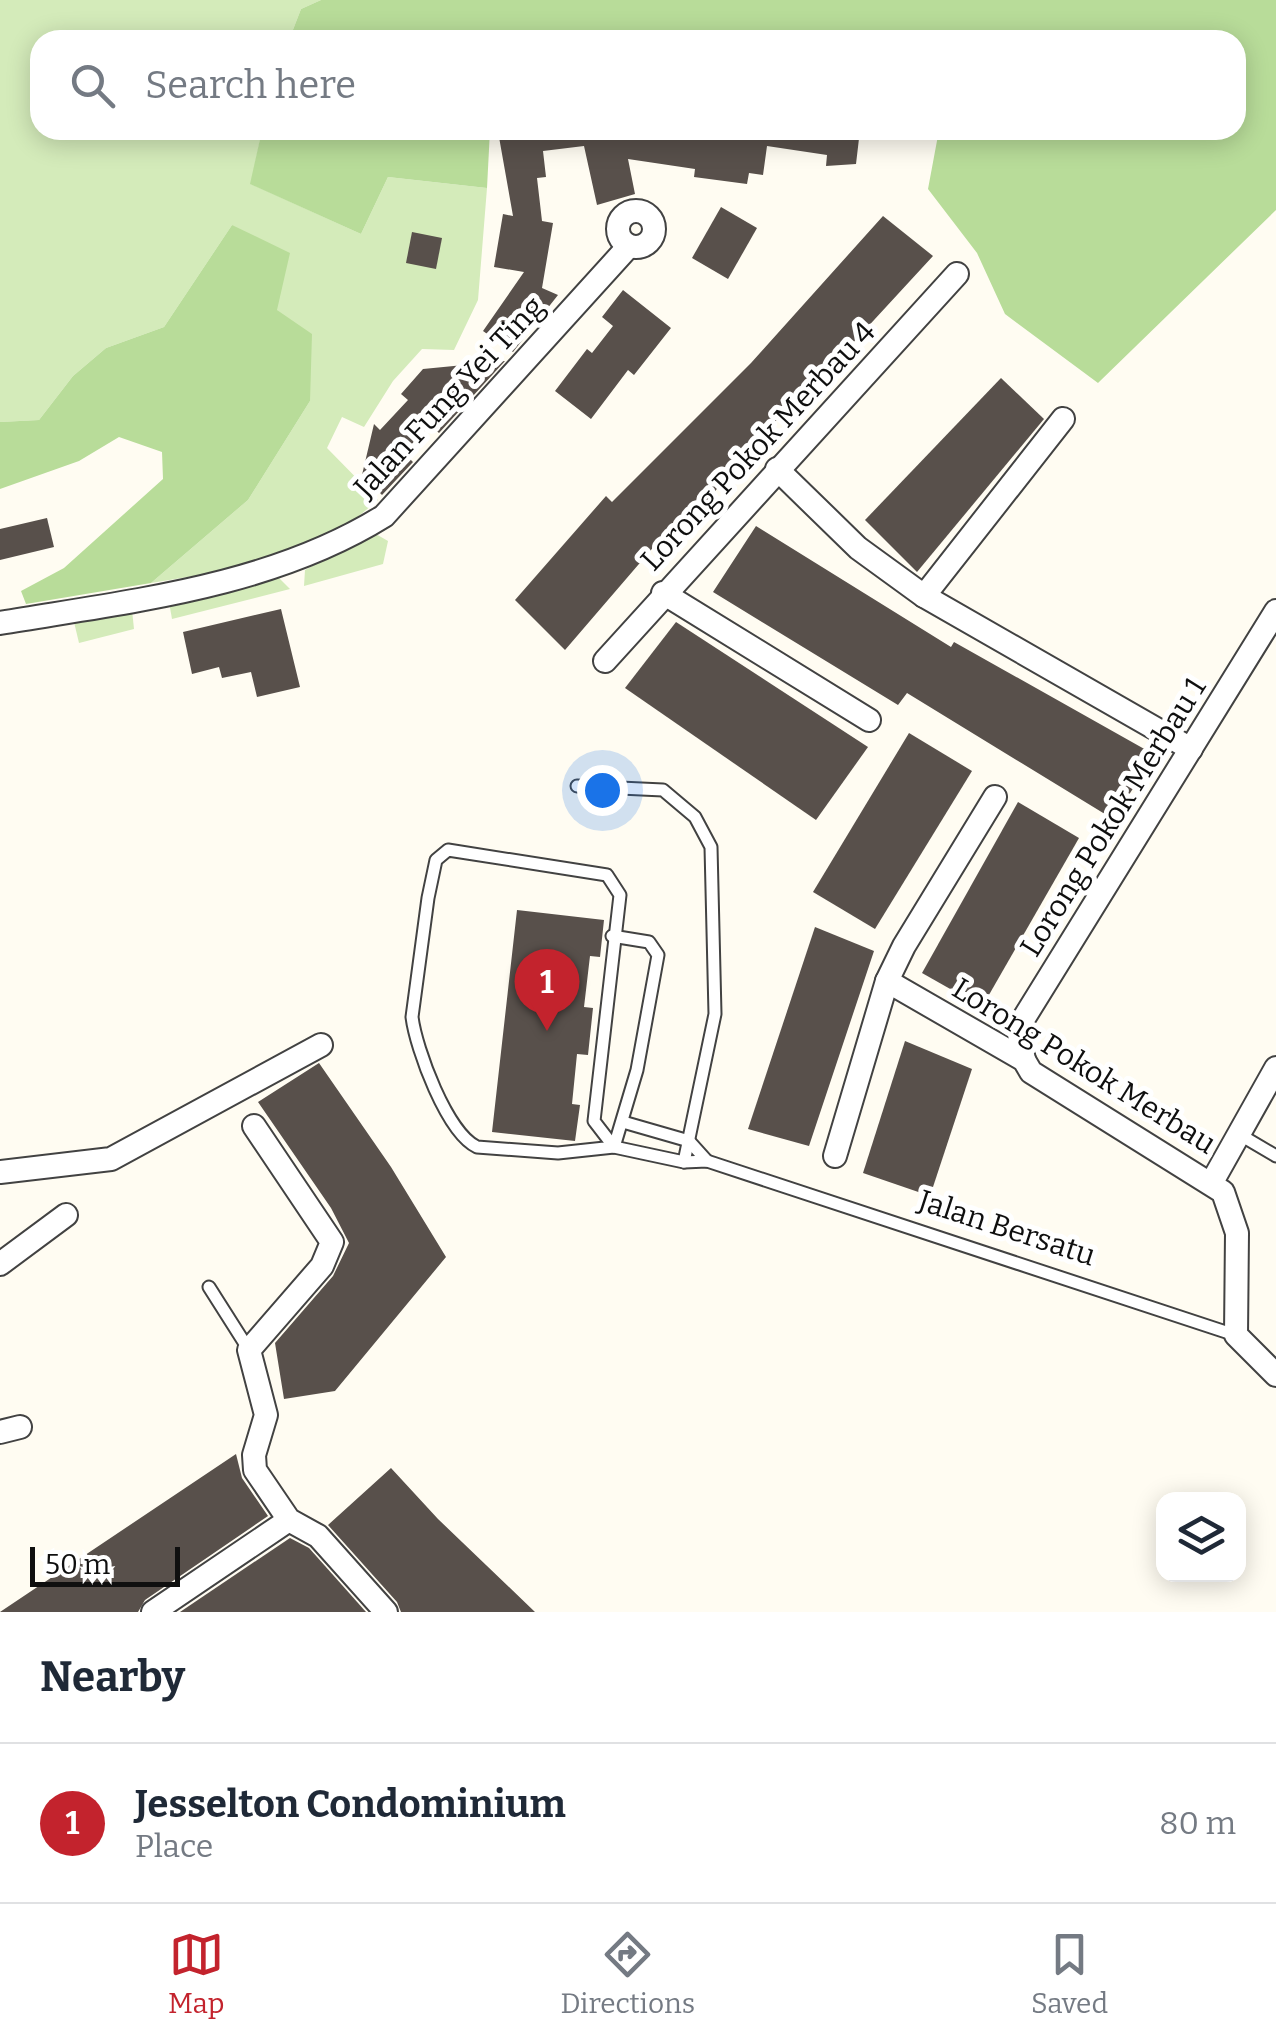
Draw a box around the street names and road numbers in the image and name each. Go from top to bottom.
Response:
street label: Jalan Fung Yei Ting [346,289,552,506]
street label: Lorong Pokok Merbau 4 [633,314,883,578]
street label: Lorong Pokok Merbau 1 [1012,671,1214,963]
street label: Lorong Pokok Merbau [946,970,1222,1162]
street label: Jalan Bersatu [913,1182,1100,1274]

